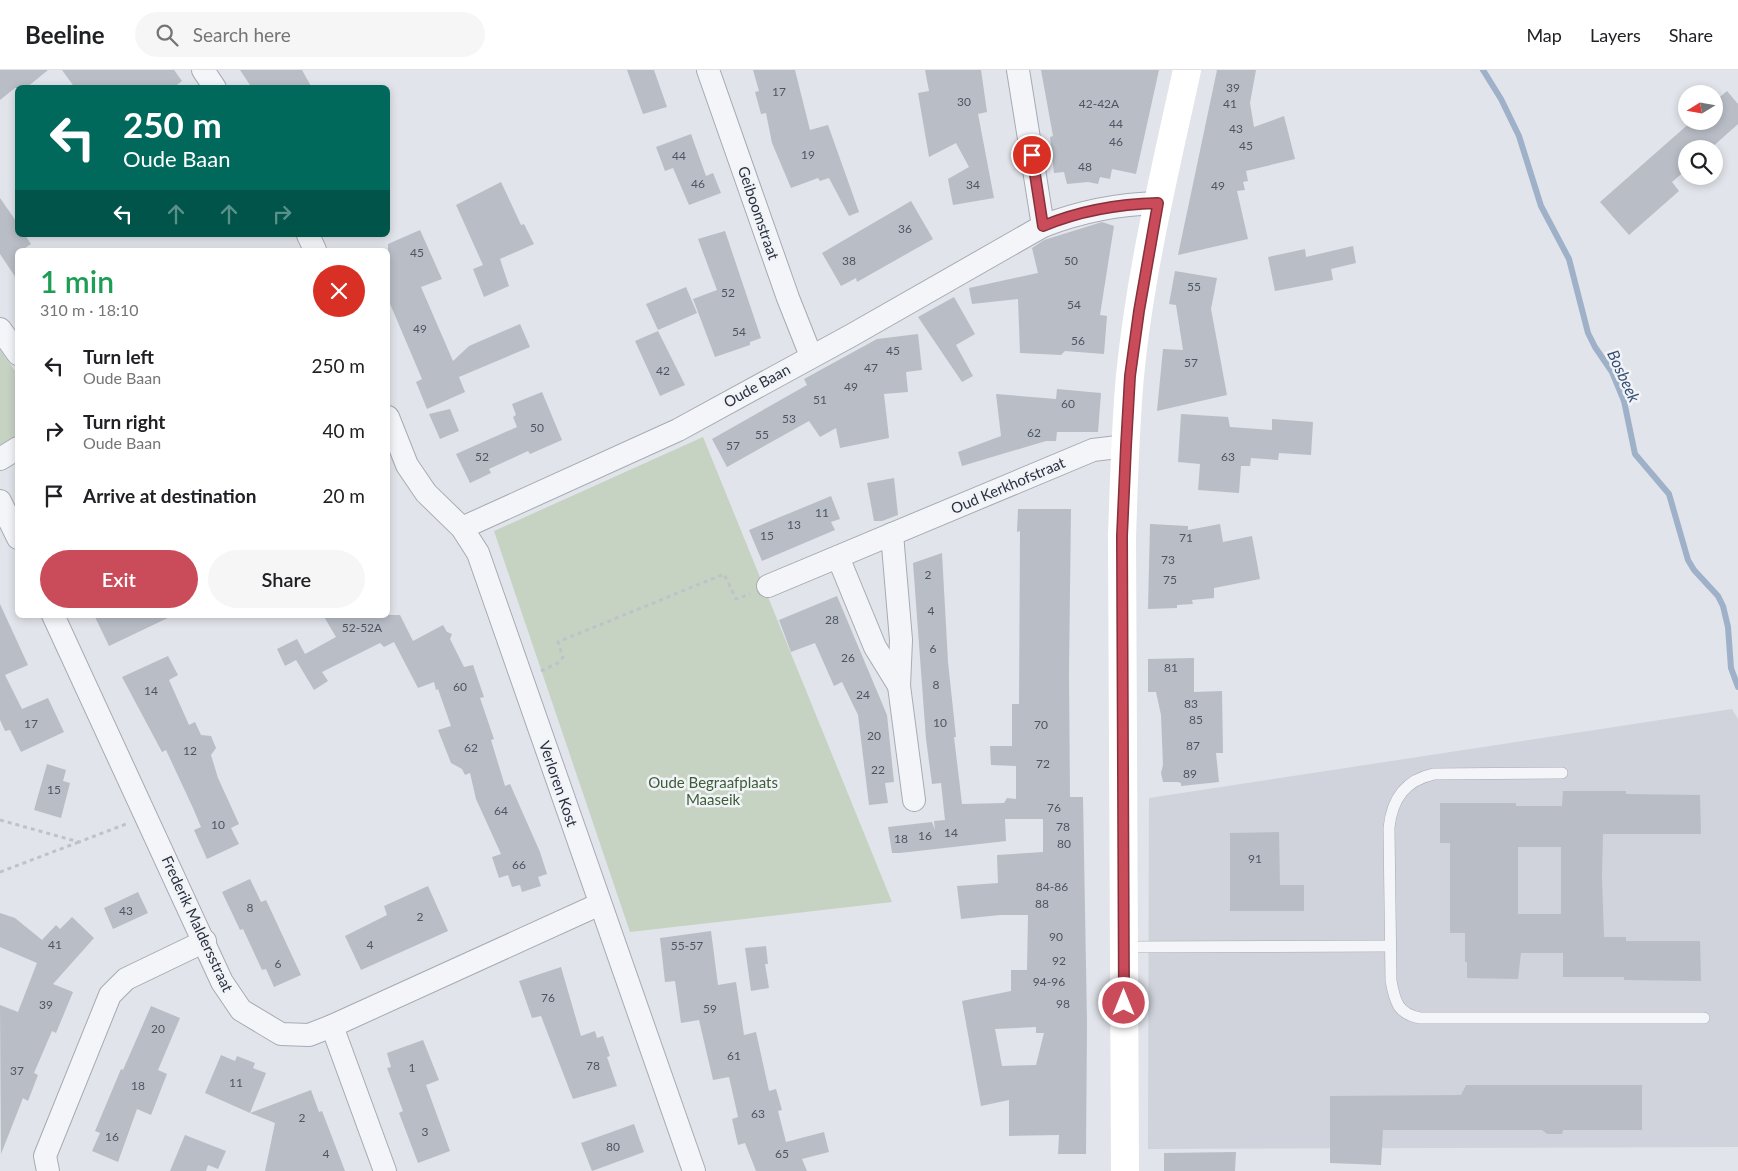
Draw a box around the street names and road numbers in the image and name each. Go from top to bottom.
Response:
street label: Geiboomstraat [735,164,784,262]
street label: Oude Baan [720,359,793,411]
street label: Oud Kerkhofstraat [948,453,1068,517]
street label: Verloren Kost [536,738,582,829]
street label: Frederik Maldersstraat [158,853,238,995]

